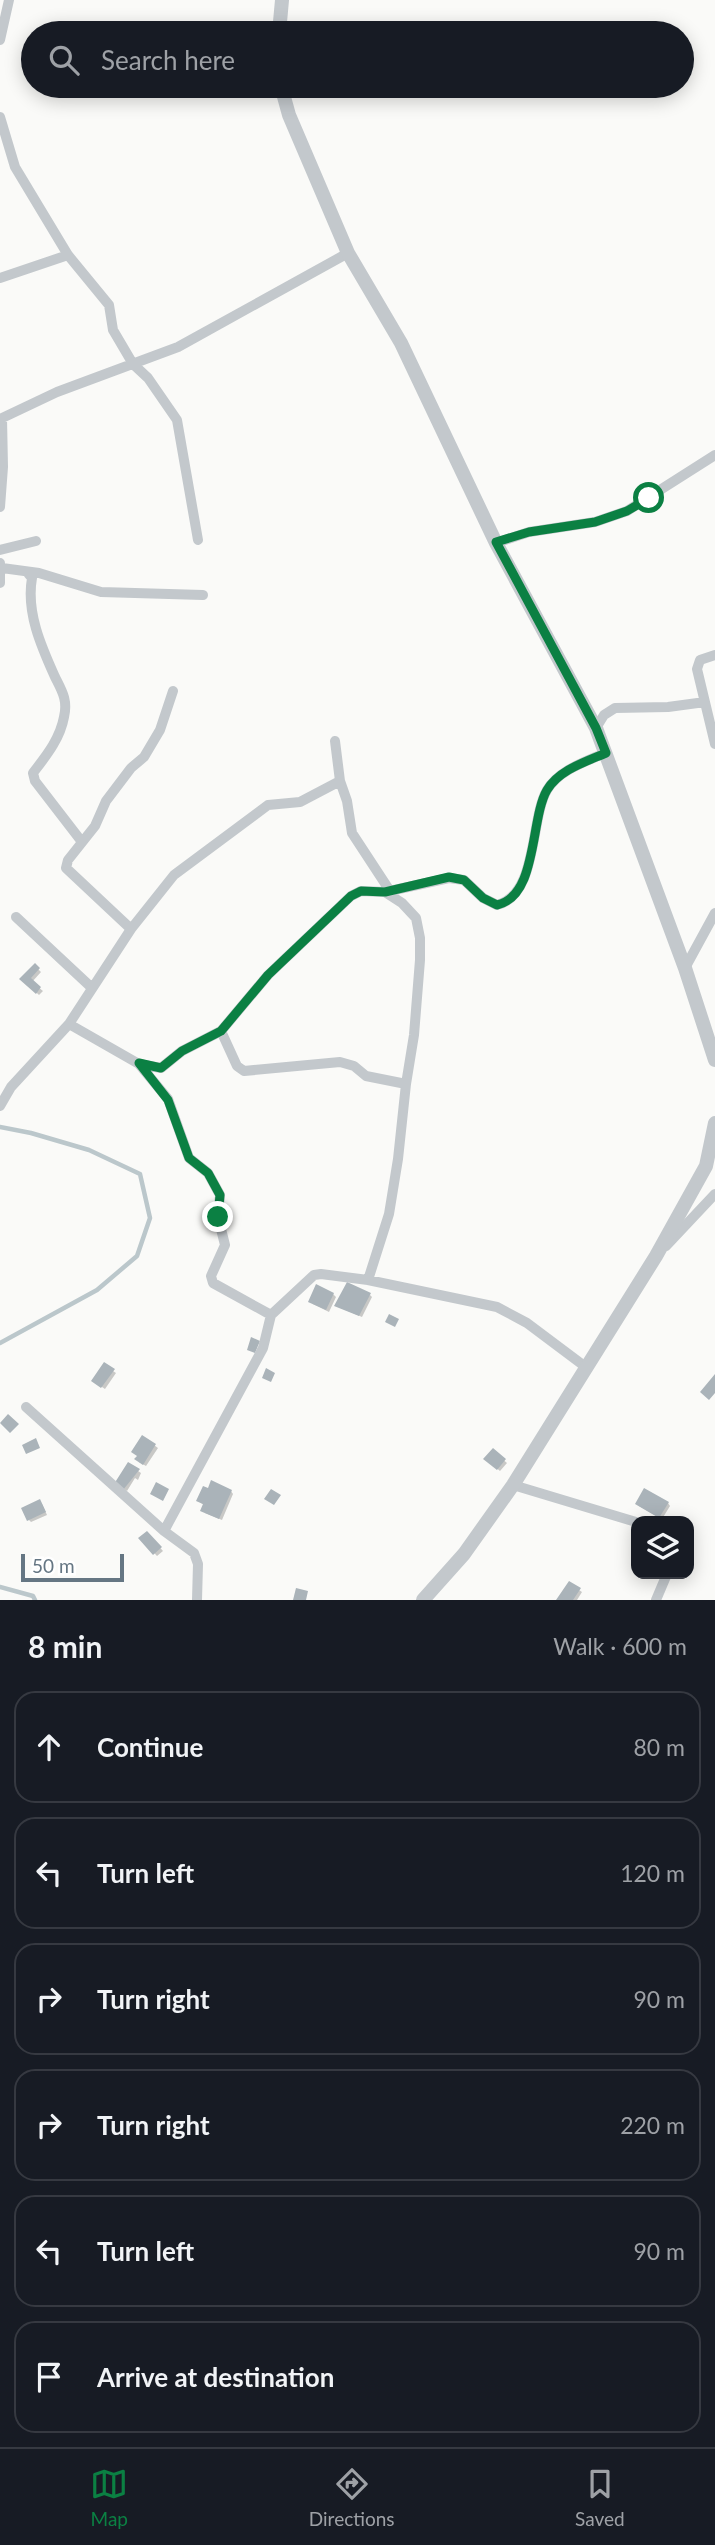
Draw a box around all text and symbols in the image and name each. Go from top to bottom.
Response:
search box [21,21,694,98]
icon: search [45,41,83,79]
text: Search here [101,44,235,76]
route start [633,482,664,513]
route end [202,1201,233,1232]
map controls [631,1516,694,1579]
button: layers [631,1516,694,1579]
scale bar [21,1551,124,1583]
text: 50 m [32,1554,75,1577]
text: 8 min [28,1628,102,1664]
text: Walk · 600 m [553,1632,687,1660]
icon: ahead [30,1728,68,1766]
text: Continue [97,1731,203,1763]
text: 80 m [634,1733,685,1761]
icon: left [30,1854,68,1892]
text: Turn left [97,1857,194,1889]
text: 120 m [620,1859,685,1887]
icon: right [30,1980,68,2018]
text: Turn right [97,1983,210,2015]
text: 90 m [634,1985,685,2013]
icon: right [30,2106,68,2144]
text: Turn right [97,2109,210,2141]
text: 220 m [620,2111,685,2139]
icon: left [30,2232,68,2270]
text: Turn left [97,2235,194,2267]
text: 90 m [634,2237,685,2265]
icon: arrive [30,2358,68,2396]
text: Arrive at destination [97,2361,334,2393]
tab: Map [90,2465,128,2530]
tab: Directions [309,2465,395,2530]
tab: Saved [575,2465,625,2530]

